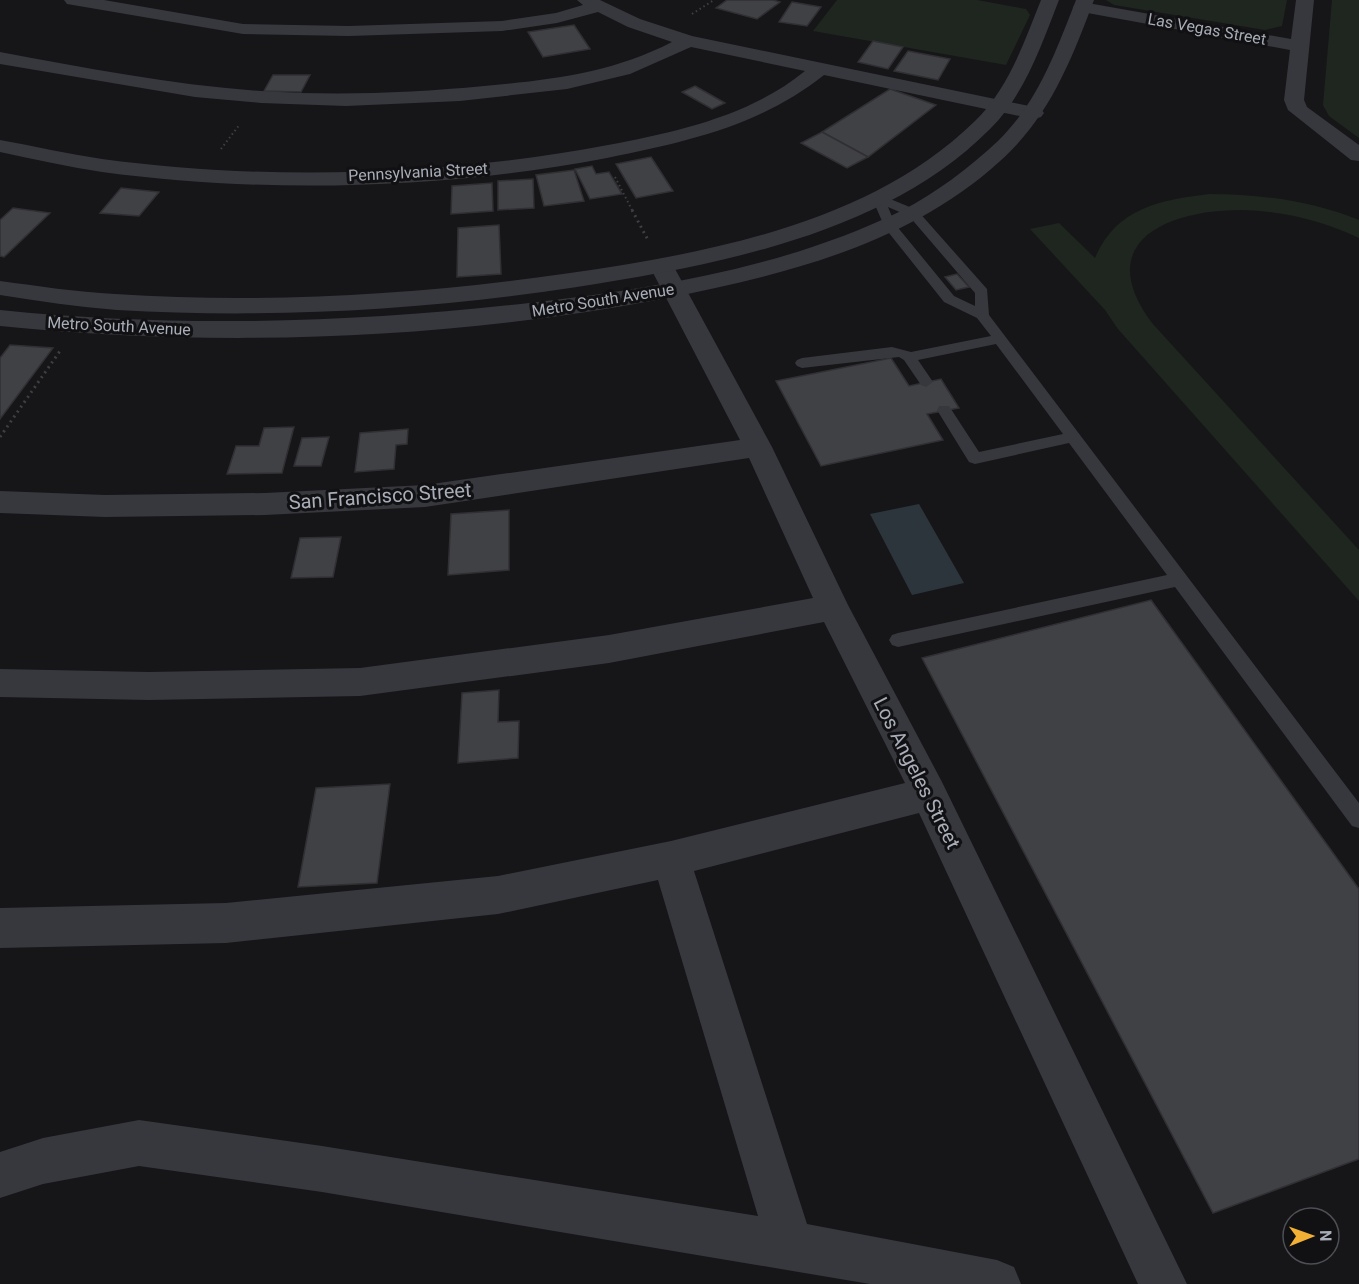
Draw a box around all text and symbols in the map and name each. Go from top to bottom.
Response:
street label: Las Vegas Street [1146,9,1268,49]
street label: Pennsylvania Street [348,159,488,185]
street label: Metro South Avenue [530,279,676,321]
street label: Metro South Avenue [47,313,191,339]
street label: San Francisco Street [288,478,472,514]
street label: Los Angeles Street [868,693,966,853]
north arrow [1281,1206,1341,1266]
text: N [1316,1230,1335,1242]

